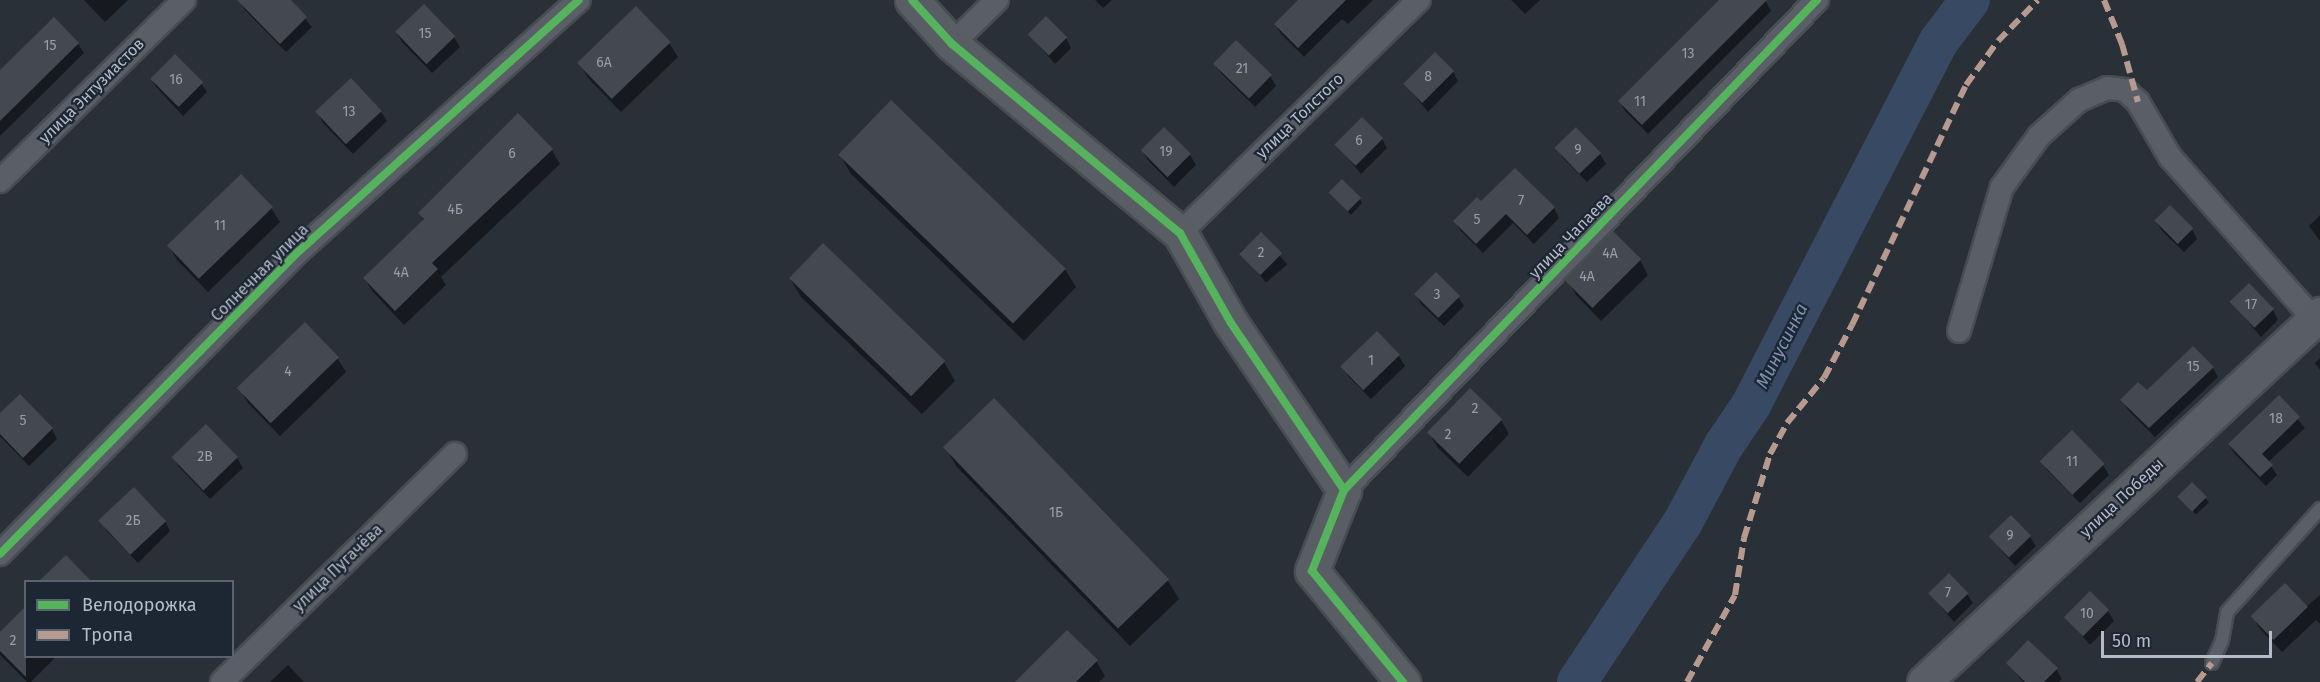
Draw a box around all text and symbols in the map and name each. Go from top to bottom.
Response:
house number: 15 [418,26,432,42]
street label: улица Энтузиастов [35,34,149,148]
house number: 15 [43,38,57,54]
house number: 13 [1681,46,1695,62]
house number: 6А [596,55,612,71]
house number: 21 [1236,61,1248,77]
street label: улица Толстого [1252,69,1348,163]
house number: 8 [1424,69,1432,85]
house number: 16 [169,72,183,88]
house number: 11 [1634,94,1646,110]
house number: 13 [342,104,356,120]
house number: 6 [1355,133,1363,149]
house number: 9 [1574,142,1582,158]
house number: 19 [1159,144,1173,160]
house number: 6 [508,146,516,162]
street label: улица Чапаева [1525,189,1617,283]
house number: 7 [1518,193,1524,209]
house number: 4Б [447,202,463,218]
house number: 5 [1473,212,1481,228]
house number: 11 [214,218,226,234]
street label: Солнечная улица [207,220,313,326]
house number: 2 [1258,245,1264,261]
house number: 4А [1602,246,1618,262]
house number: 4А [393,265,409,281]
house number: 4А [1579,269,1595,285]
house number: 3 [1434,287,1440,303]
house number: 17 [2245,297,2257,313]
water label: Минусинка [1751,300,1813,392]
house number: 1 [1368,353,1374,369]
house number: 15 [2186,359,2200,375]
house number: 4 [284,364,292,380]
house number: 2 [1472,401,1478,417]
house number: 18 [2269,411,2283,427]
house number: 5 [19,413,27,429]
house number: 2 [1445,427,1451,443]
house number: 2В [197,449,213,465]
house number: 11 [2066,454,2078,470]
street label: улица Победы [2076,454,2168,542]
house number: 1Б [1049,505,1063,521]
house number: 2Б [125,513,141,529]
street label: улица Пугачёва [289,520,387,616]
house number: 9 [2006,528,2014,544]
legend [24,580,234,658]
house number: 7 [1945,585,1951,601]
text: Велодорожка [82,594,197,616]
house number: 10 [2080,606,2094,622]
scale bar [2104,619,2275,657]
text: Тропа [82,624,133,646]
text: 50 m [2112,630,2151,652]
house number: 2 [10,633,16,649]

